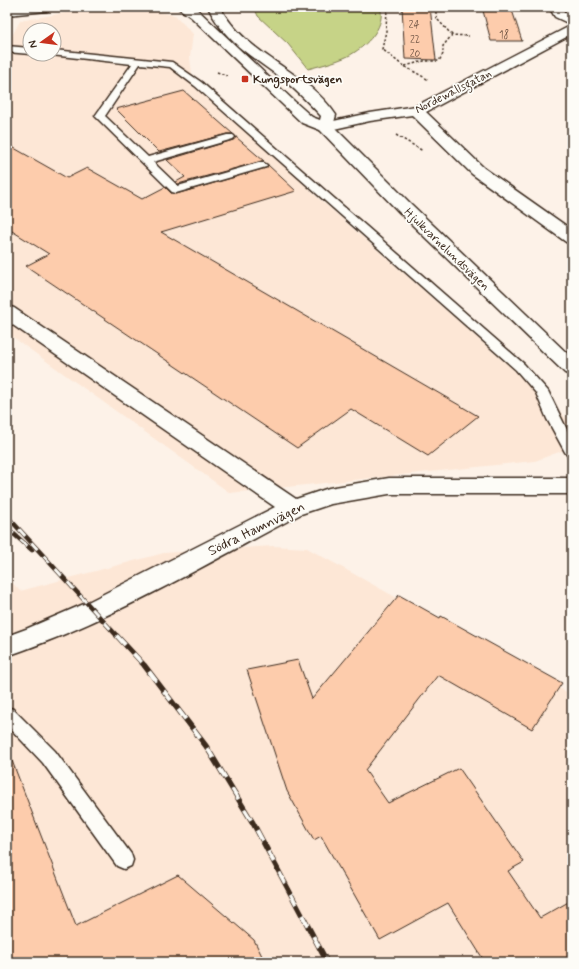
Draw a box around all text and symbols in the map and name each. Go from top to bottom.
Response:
house number: 24 [409,19,419,32]
north arrow [22,22,62,62]
house number: 18 [499,28,509,42]
house number: 22 [410,34,420,47]
text: N [26,39,41,49]
house number: 20 [410,48,421,61]
street label: Nordewallsgatan [412,66,495,119]
place label: Kungsportsvägen [253,72,342,89]
marker: Kungsportsvägen [240,74,250,84]
street label: Hjulkvarnelundsvägen [400,205,493,295]
street label: Södra Hamnvägen [205,498,308,560]

